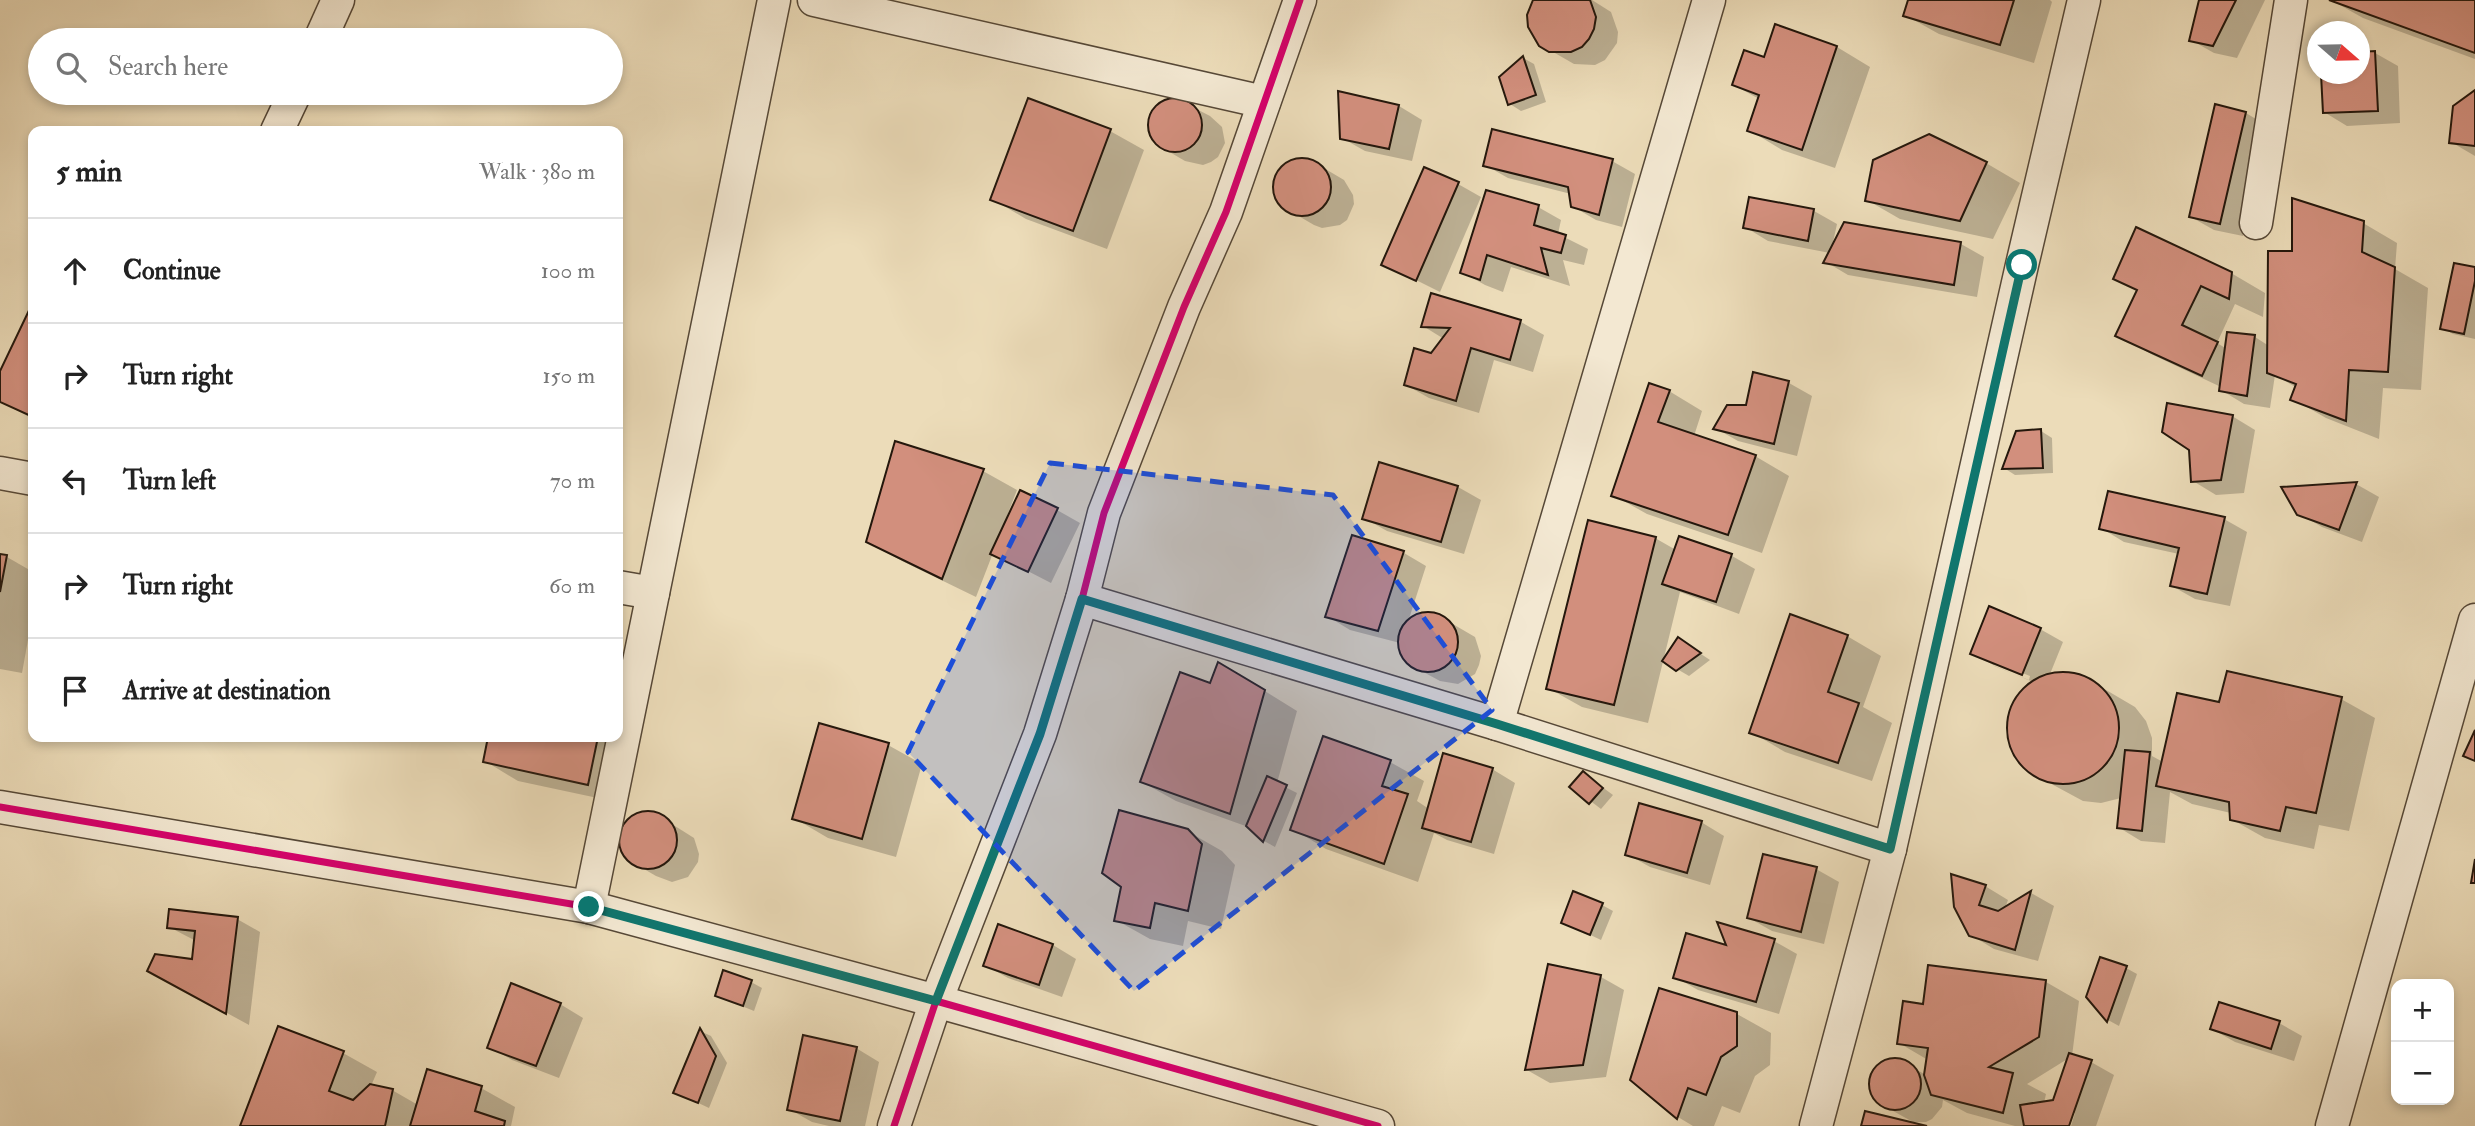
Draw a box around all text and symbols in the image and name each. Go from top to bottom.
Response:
north arrow [2307,21,2370,84]
search box [28,28,623,105]
icon: search [52,48,90,86]
text: Search here [108,51,228,83]
text: 5 min [56,153,122,190]
text: Walk · 380 m [479,157,595,186]
route start [2006,249,2037,280]
icon: ahead [56,252,94,290]
text: Continue [123,255,221,287]
text: 100 m [541,256,595,285]
icon: right [56,357,94,395]
text: Turn right [123,360,233,392]
text: 150 m [542,361,595,390]
icon: left [56,462,94,500]
text: Turn left [123,465,216,497]
text: 70 m [550,466,595,495]
icon: right [56,567,94,605]
text: Turn right [123,570,233,602]
text: 60 m [549,571,595,600]
icon: arrive [56,672,94,710]
text: Arrive at destination [123,675,331,707]
route end [573,891,604,922]
map controls [2391,979,2454,1105]
button: + [2391,979,2454,1042]
button: − [2391,1042,2454,1105]

